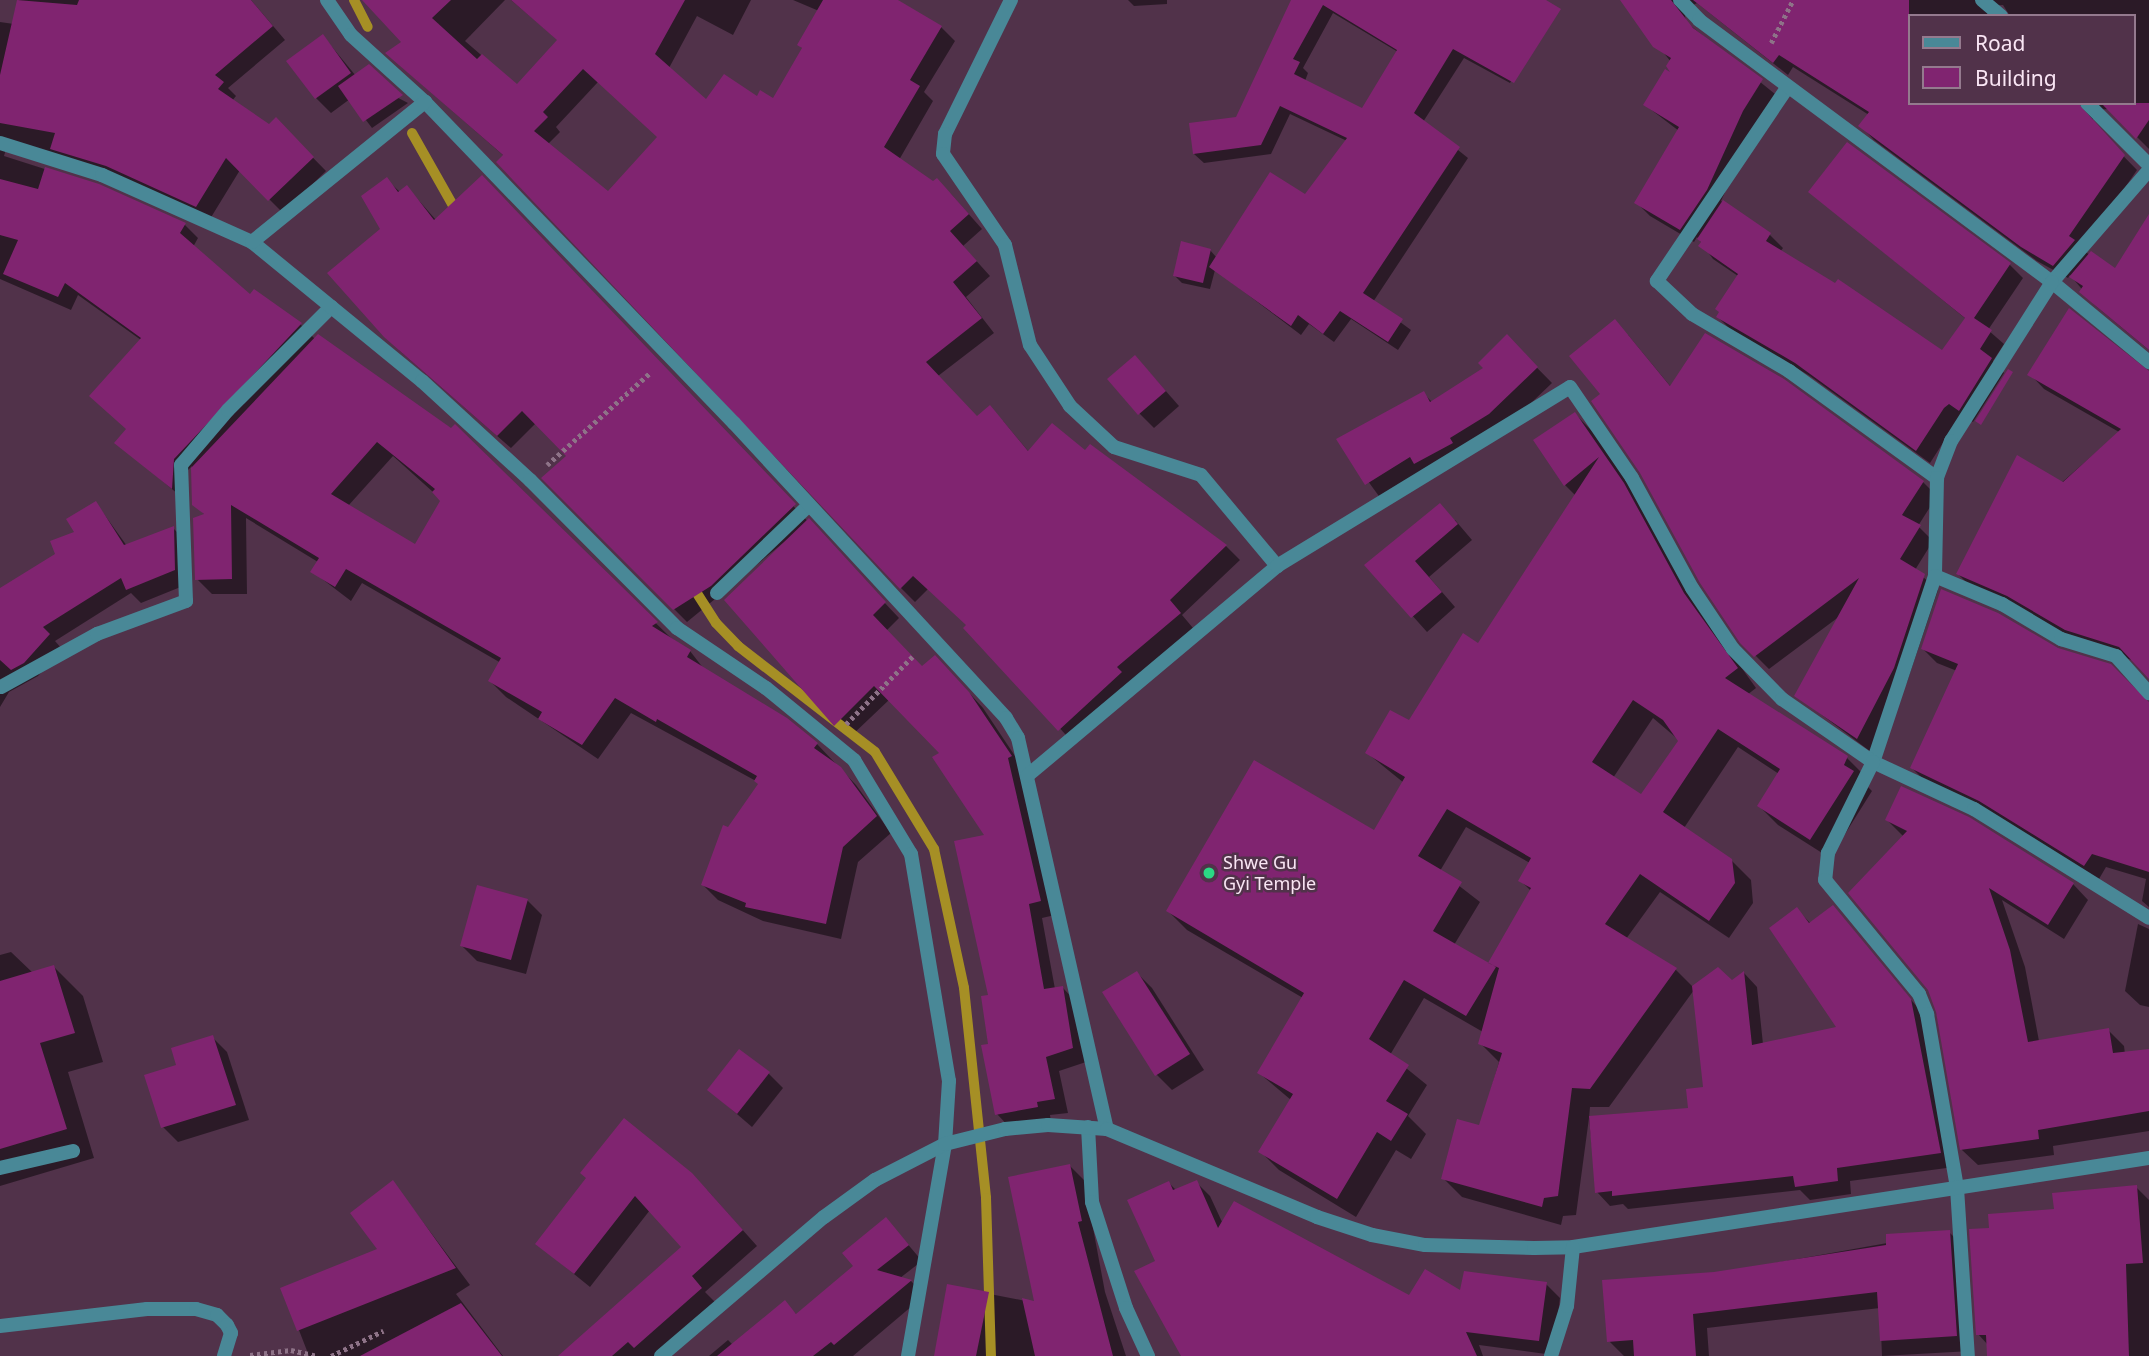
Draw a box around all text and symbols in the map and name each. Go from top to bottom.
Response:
legend [1908,14,2135,105]
text: Road [1975,29,2025,57]
text: Building [1975,64,2057,92]
place label: Shwe Gu Gyi Temple [1223,852,1316,894]
marker: Shwe Gu Gyi Temple [1201,865,1217,881]

